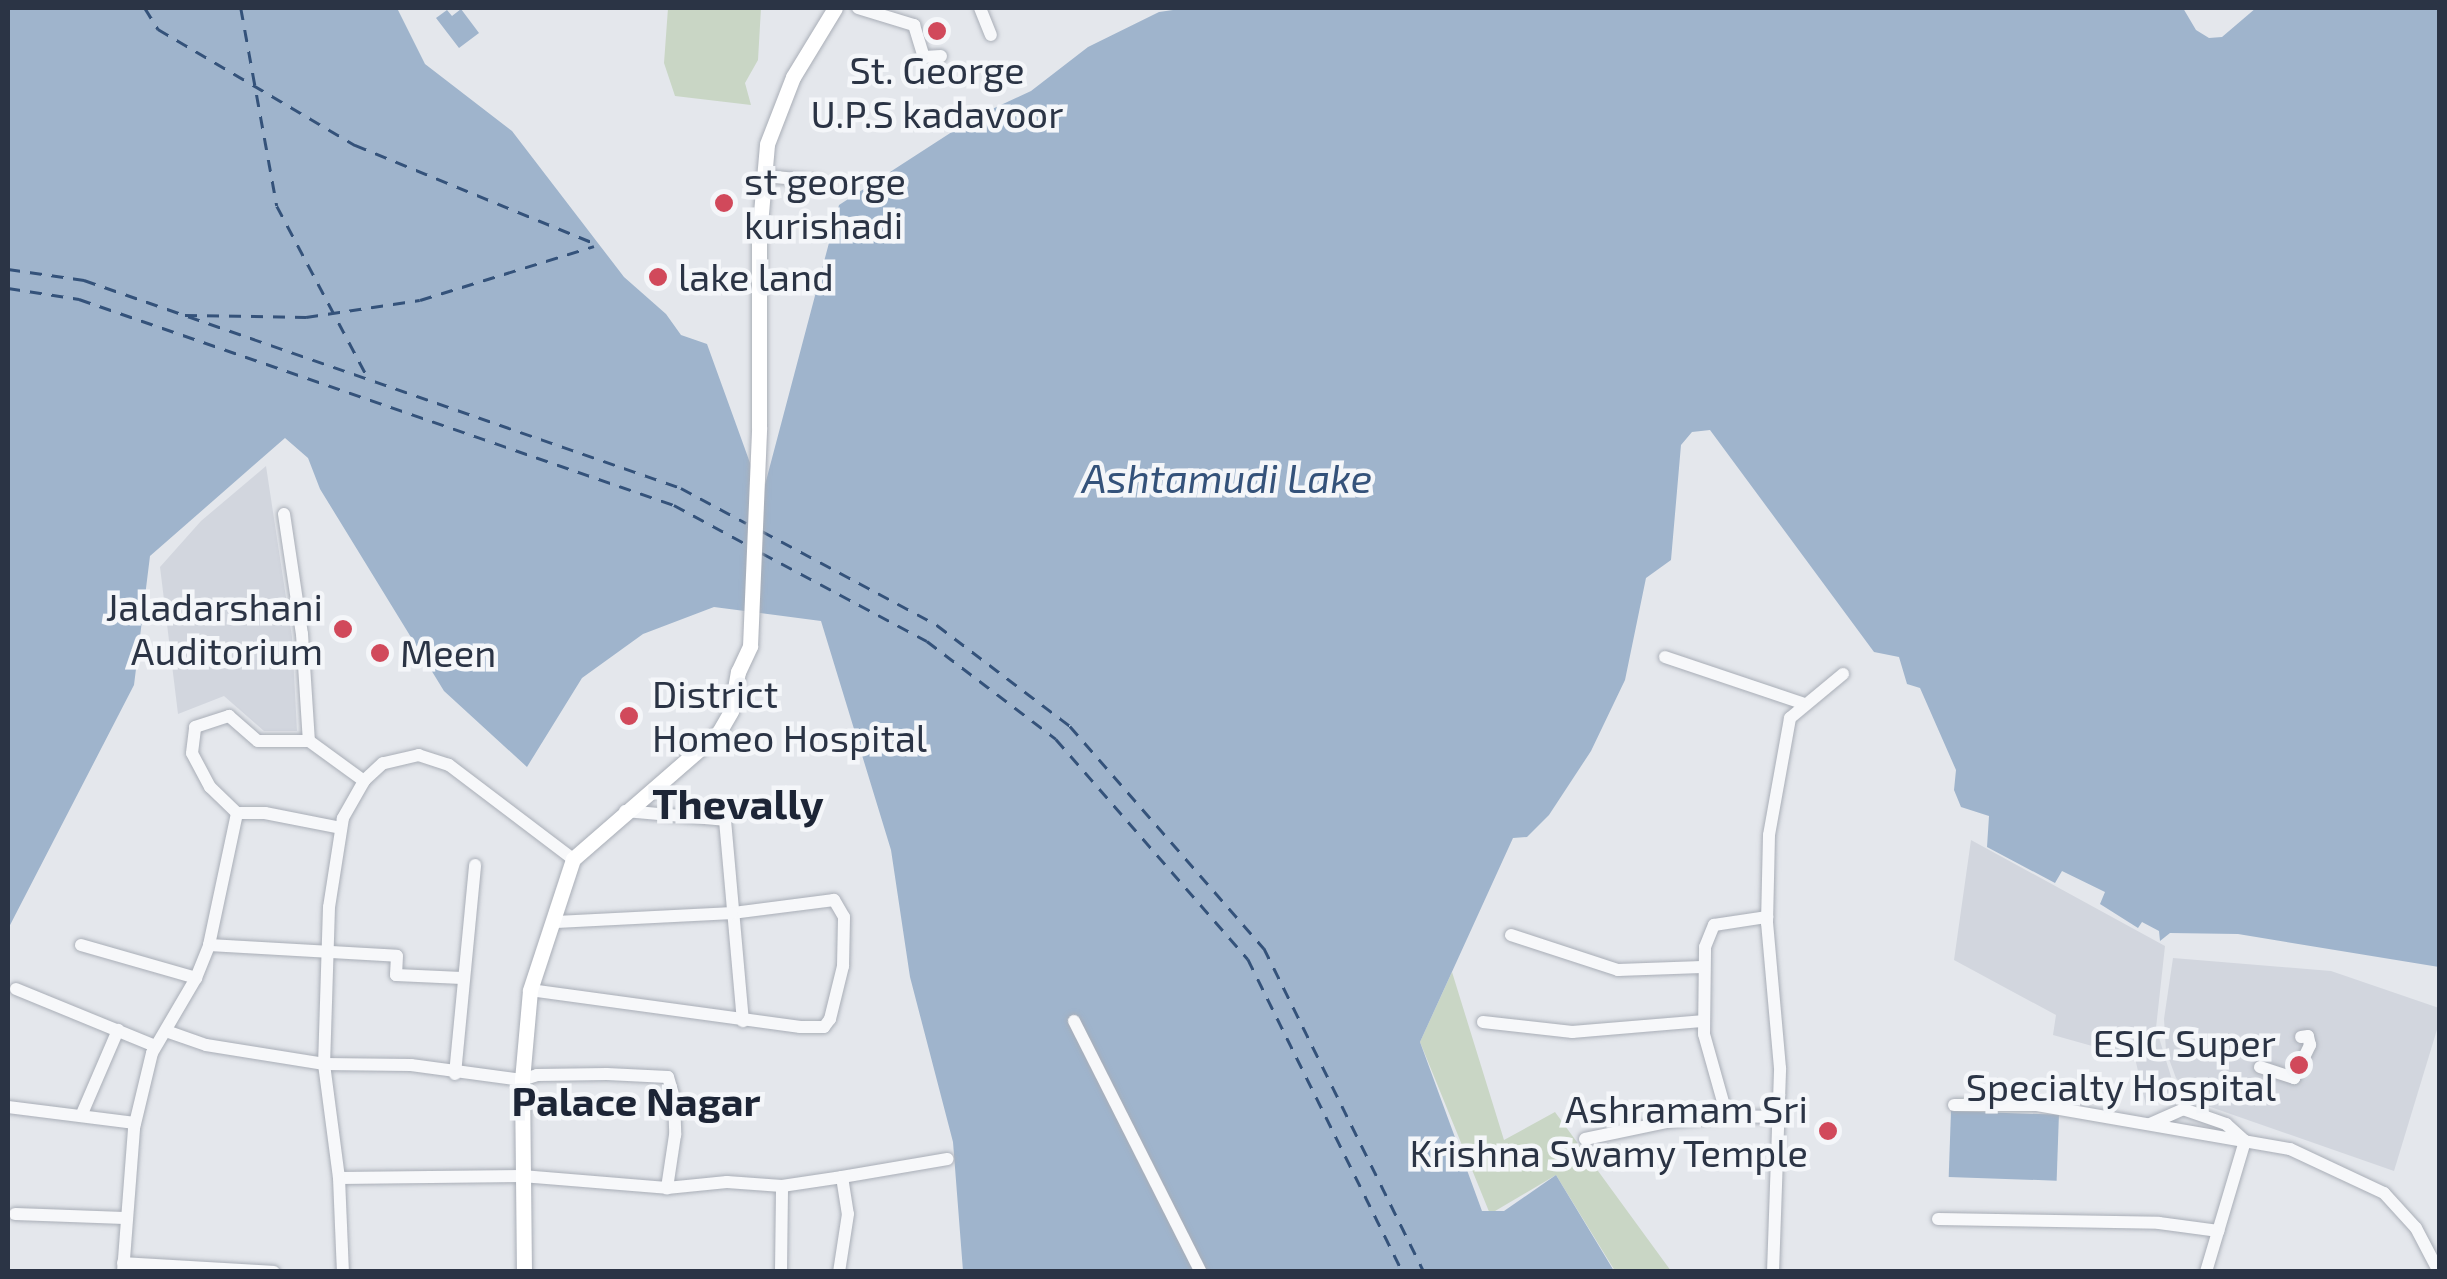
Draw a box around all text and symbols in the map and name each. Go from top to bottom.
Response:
marker: St. George U.P.S kadavoor [926,20,948,42]
place label: St. George U.P.S kadavoor [811,47,1063,136]
place label: st george kurishadi [744,158,906,248]
marker: st george kurishadi [713,192,735,214]
place label: lake land [678,254,834,300]
marker: lake land [647,266,669,288]
water label: Ashtamudi Lake [1082,453,1372,501]
place label: Jaladarshani Auditorium [105,584,323,674]
marker: Jaladarshani Auditorium [332,618,354,640]
place label: Meen [400,630,496,676]
marker: Meen [369,642,391,664]
place label: District Homeo Hospital [652,671,927,761]
marker: District Homeo Hospital [616,703,642,729]
district label: Thevally [652,777,824,827]
place label: ESIC Super Specialty Hospital [1965,1020,2276,1110]
marker: ESIC Super Specialty Hospital [2286,1052,2312,1078]
district label: Palace Nagar [511,1076,761,1124]
place label: Ashramam Sri Krishna Swamy Temple [1408,1086,1808,1176]
marker: Ashramam Sri Krishna Swamy Temple [1817,1120,1839,1142]

